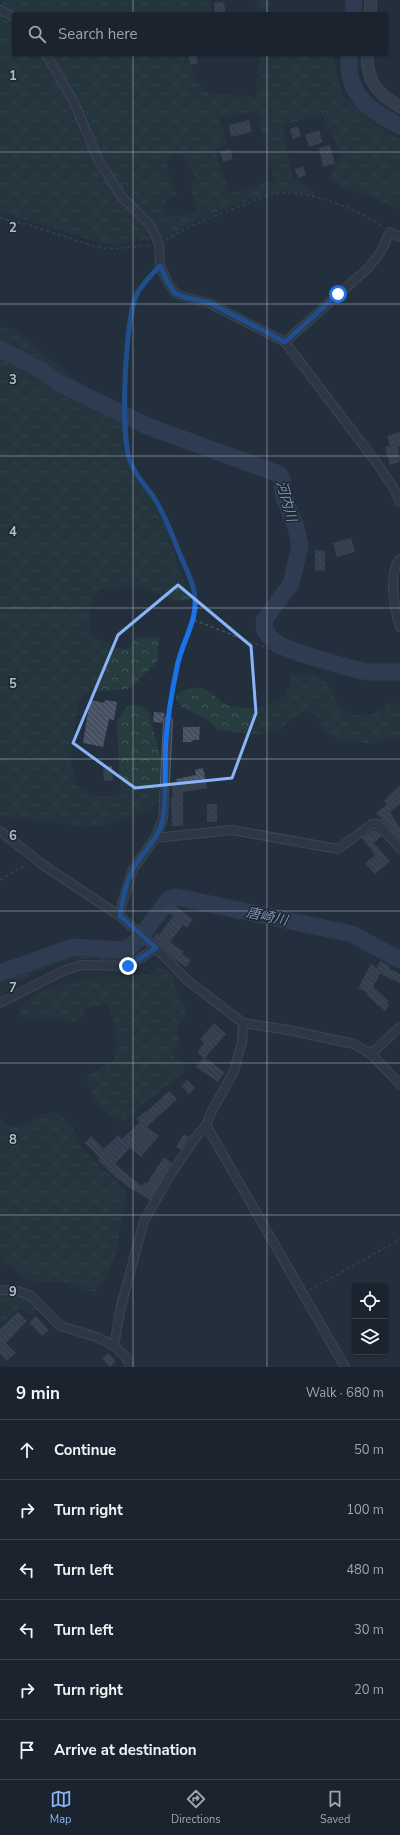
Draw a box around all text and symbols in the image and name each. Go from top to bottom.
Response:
search box [12,12,388,56]
icon: search [26,23,48,45]
text: Search here [58,24,138,44]
text: 1 [9,67,17,85]
text: 2 [9,219,17,237]
route start [329,285,347,303]
text: 3 [9,371,17,389]
water label: 河内川 [272,478,302,526]
text: 4 [9,523,17,541]
text: 5 [9,675,17,693]
text: 6 [9,827,17,845]
water label: 唐崎川 [244,903,291,931]
route end [119,957,137,975]
text: 7 [9,979,17,997]
text: 8 [9,1131,17,1149]
text: 9 [9,1283,17,1301]
map controls [352,1283,388,1355]
button: locate [352,1283,388,1319]
button: layers [352,1319,388,1355]
text: 9 min [16,1382,60,1405]
text: Walk · 680 m [306,1384,384,1402]
icon: ahead [16,1439,38,1461]
text: Continue [54,1440,116,1460]
text: 50 m [354,1441,384,1459]
icon: right [16,1499,38,1521]
text: Turn right [54,1500,123,1520]
text: 100 m [346,1501,384,1519]
icon: left [16,1559,38,1581]
text: Turn left [54,1560,113,1580]
text: 480 m [346,1561,384,1579]
icon: left [16,1619,38,1641]
text: Turn left [54,1620,113,1640]
text: 30 m [354,1621,384,1639]
icon: right [16,1679,38,1701]
text: Turn right [54,1680,123,1700]
text: 20 m [354,1681,384,1699]
icon: arrive [16,1739,38,1761]
text: Arrive at destination [54,1740,197,1760]
tab: Map [50,1788,72,1827]
tab: Directions [171,1788,221,1827]
tab: Saved [320,1788,350,1827]

